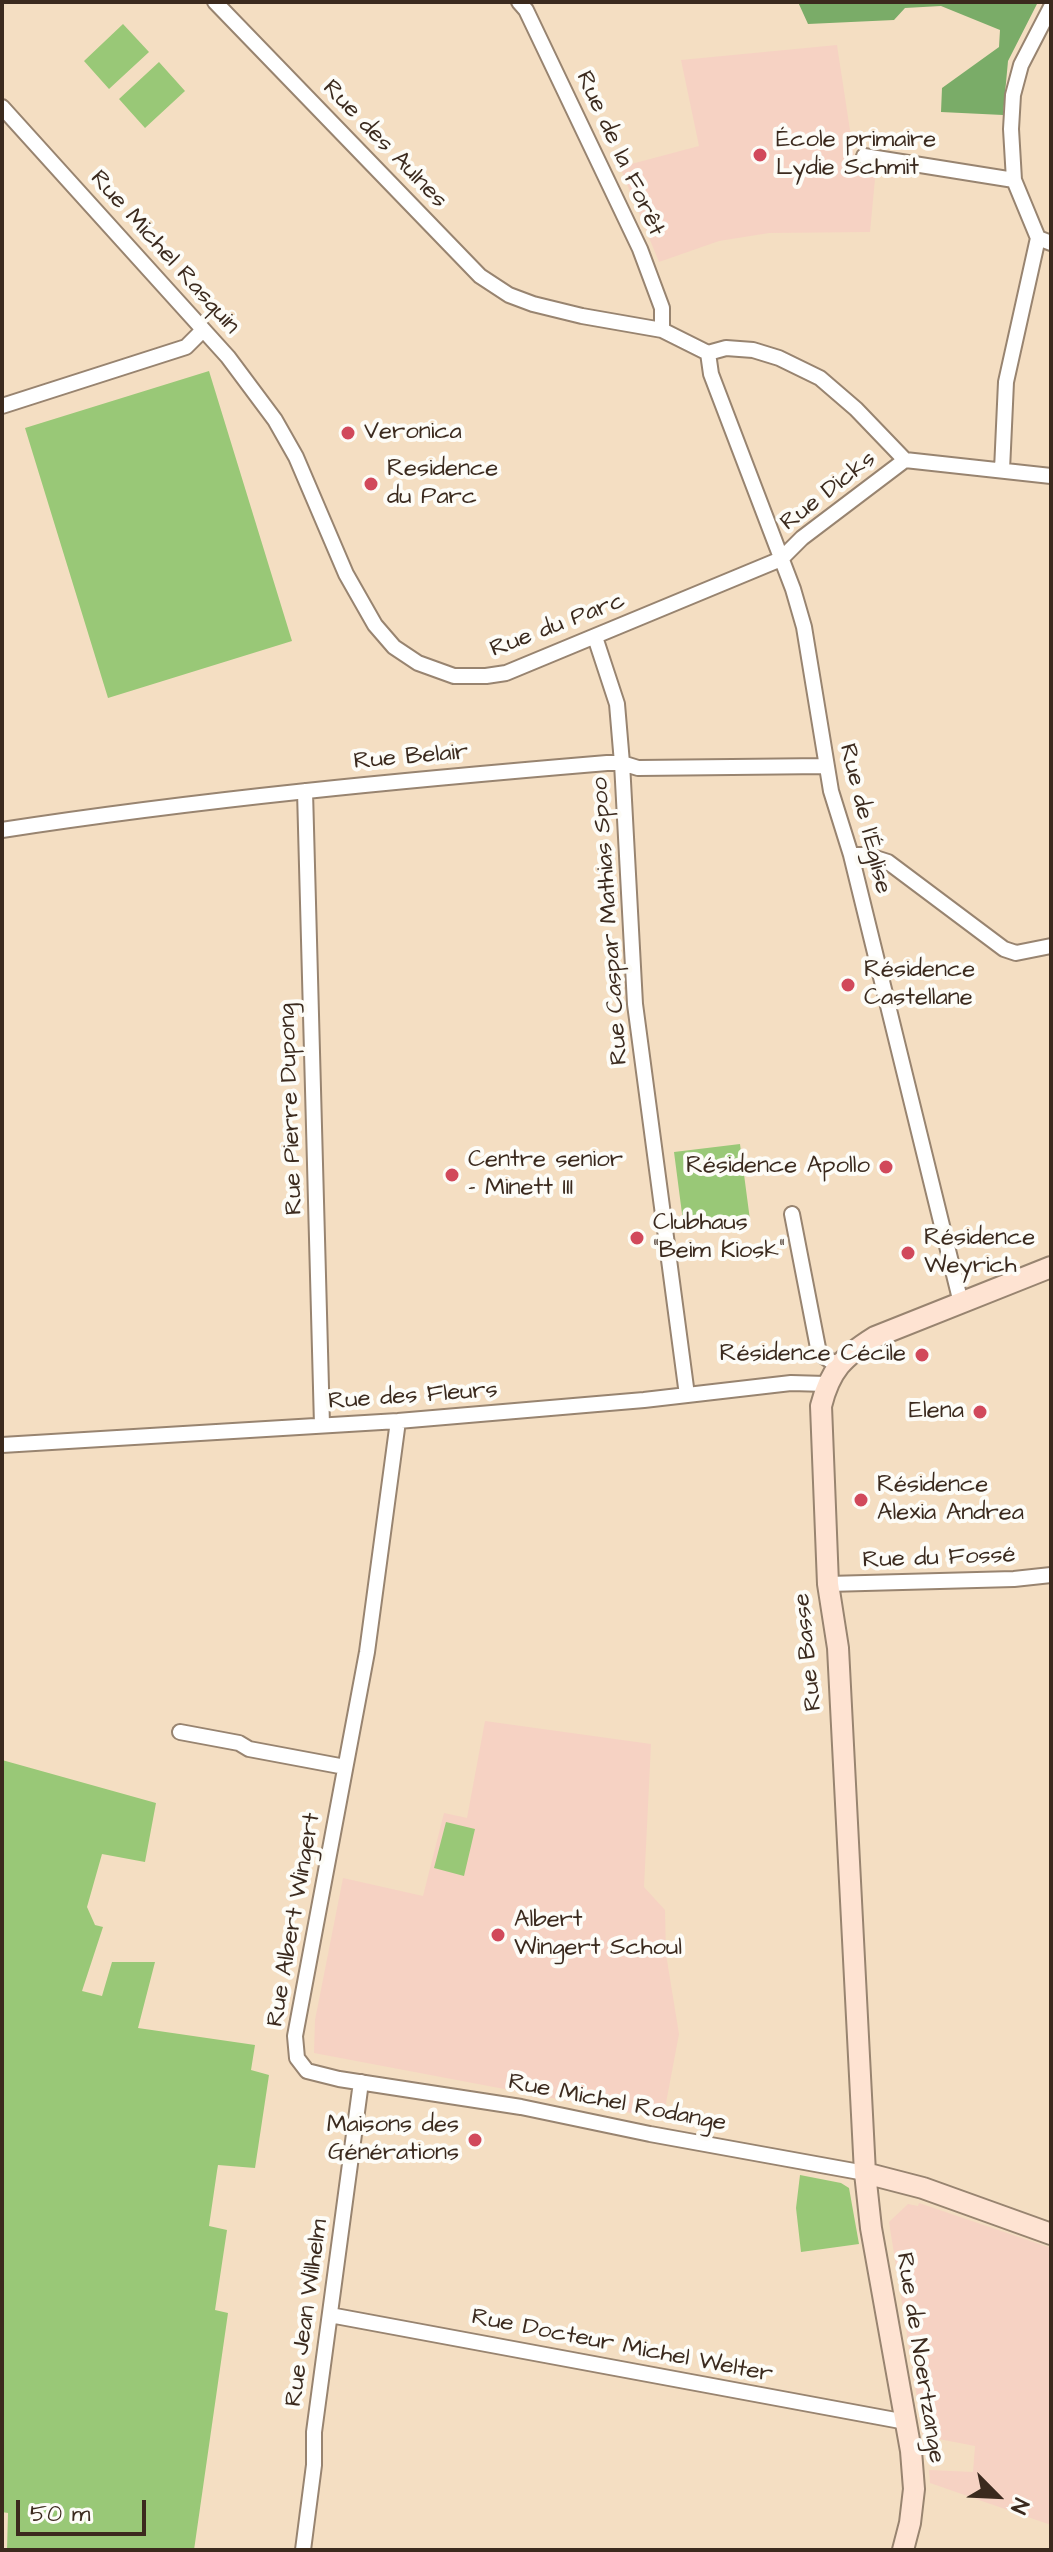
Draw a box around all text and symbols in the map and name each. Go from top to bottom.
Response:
street label: Rue de la Forêt [568,67,670,241]
street label: Rue des Aulnes [316,75,452,215]
place label: École primaire Lydie Schmit [776,127,936,183]
marker: École primaire Lydie Schmit [751,146,769,164]
street label: Rue Michel Rasquin [83,165,245,341]
place label: Veronica [364,419,462,447]
marker: Veronica [339,424,357,442]
street label: Rue Dicks [776,446,882,538]
place label: Residence du Parc [387,456,498,512]
marker: Residence du Parc [362,475,380,493]
street label: Rue du Parc [487,587,629,665]
street label: Rue Belair [353,739,469,777]
street label: Rue de l'Église [831,741,897,897]
street label: Rue Caspar Mathias Spoo [587,776,635,1066]
place label: Résidence Castellane [864,957,975,1013]
marker: Résidence Castellane [839,976,857,994]
street label: Rue Pierre Dupong [274,1003,310,1215]
place label: Centre senior - Minett III [468,1147,623,1203]
place label: Résidence Apollo [686,1153,870,1181]
marker: Résidence Apollo [877,1158,895,1176]
marker: Centre senior - Minett III [443,1166,461,1184]
place label: Clubhaus "Beim Kiosk" [653,1210,785,1266]
place label: Résidence Weyrich [924,1225,1035,1281]
marker: Clubhaus "Beim Kiosk" [628,1229,646,1247]
marker: Résidence Weyrich [899,1244,917,1262]
place label: Résidence Cécile [720,1341,906,1369]
marker: Résidence Cécile [913,1346,931,1364]
street label: Rue des Fleurs [327,1377,499,1417]
place label: Elena [909,1398,964,1426]
marker: Elena [971,1403,989,1421]
place label: Résidence Alexia Andrea [877,1472,1024,1528]
marker: Résidence Alexia Andrea [852,1491,870,1509]
street label: Rue du Fossé [862,1542,1016,1576]
street label: Rue Basse [788,1592,830,1712]
street label: Rue Albert Wingert [262,1811,328,2029]
place label: Albert Wingert Schoul [514,1907,682,1963]
marker: Albert Wingert Schoul [489,1926,507,1944]
street label: Rue Michel Rodange [506,2069,728,2139]
place label: Maisons des Générations [327,2112,459,2168]
marker: Maisons des Générations [466,2131,484,2149]
street label: Rue Jean Wilhelm [281,2218,335,2408]
street label: Rue de Noertzange [888,2251,950,2465]
street label: Rue Docteur Michel Welter [469,2304,775,2390]
north arrow [957,2456,1037,2536]
scale bar [20,2484,150,2534]
text: N [1002,2493,1036,2519]
text: 50 m [30,2497,90,2531]

